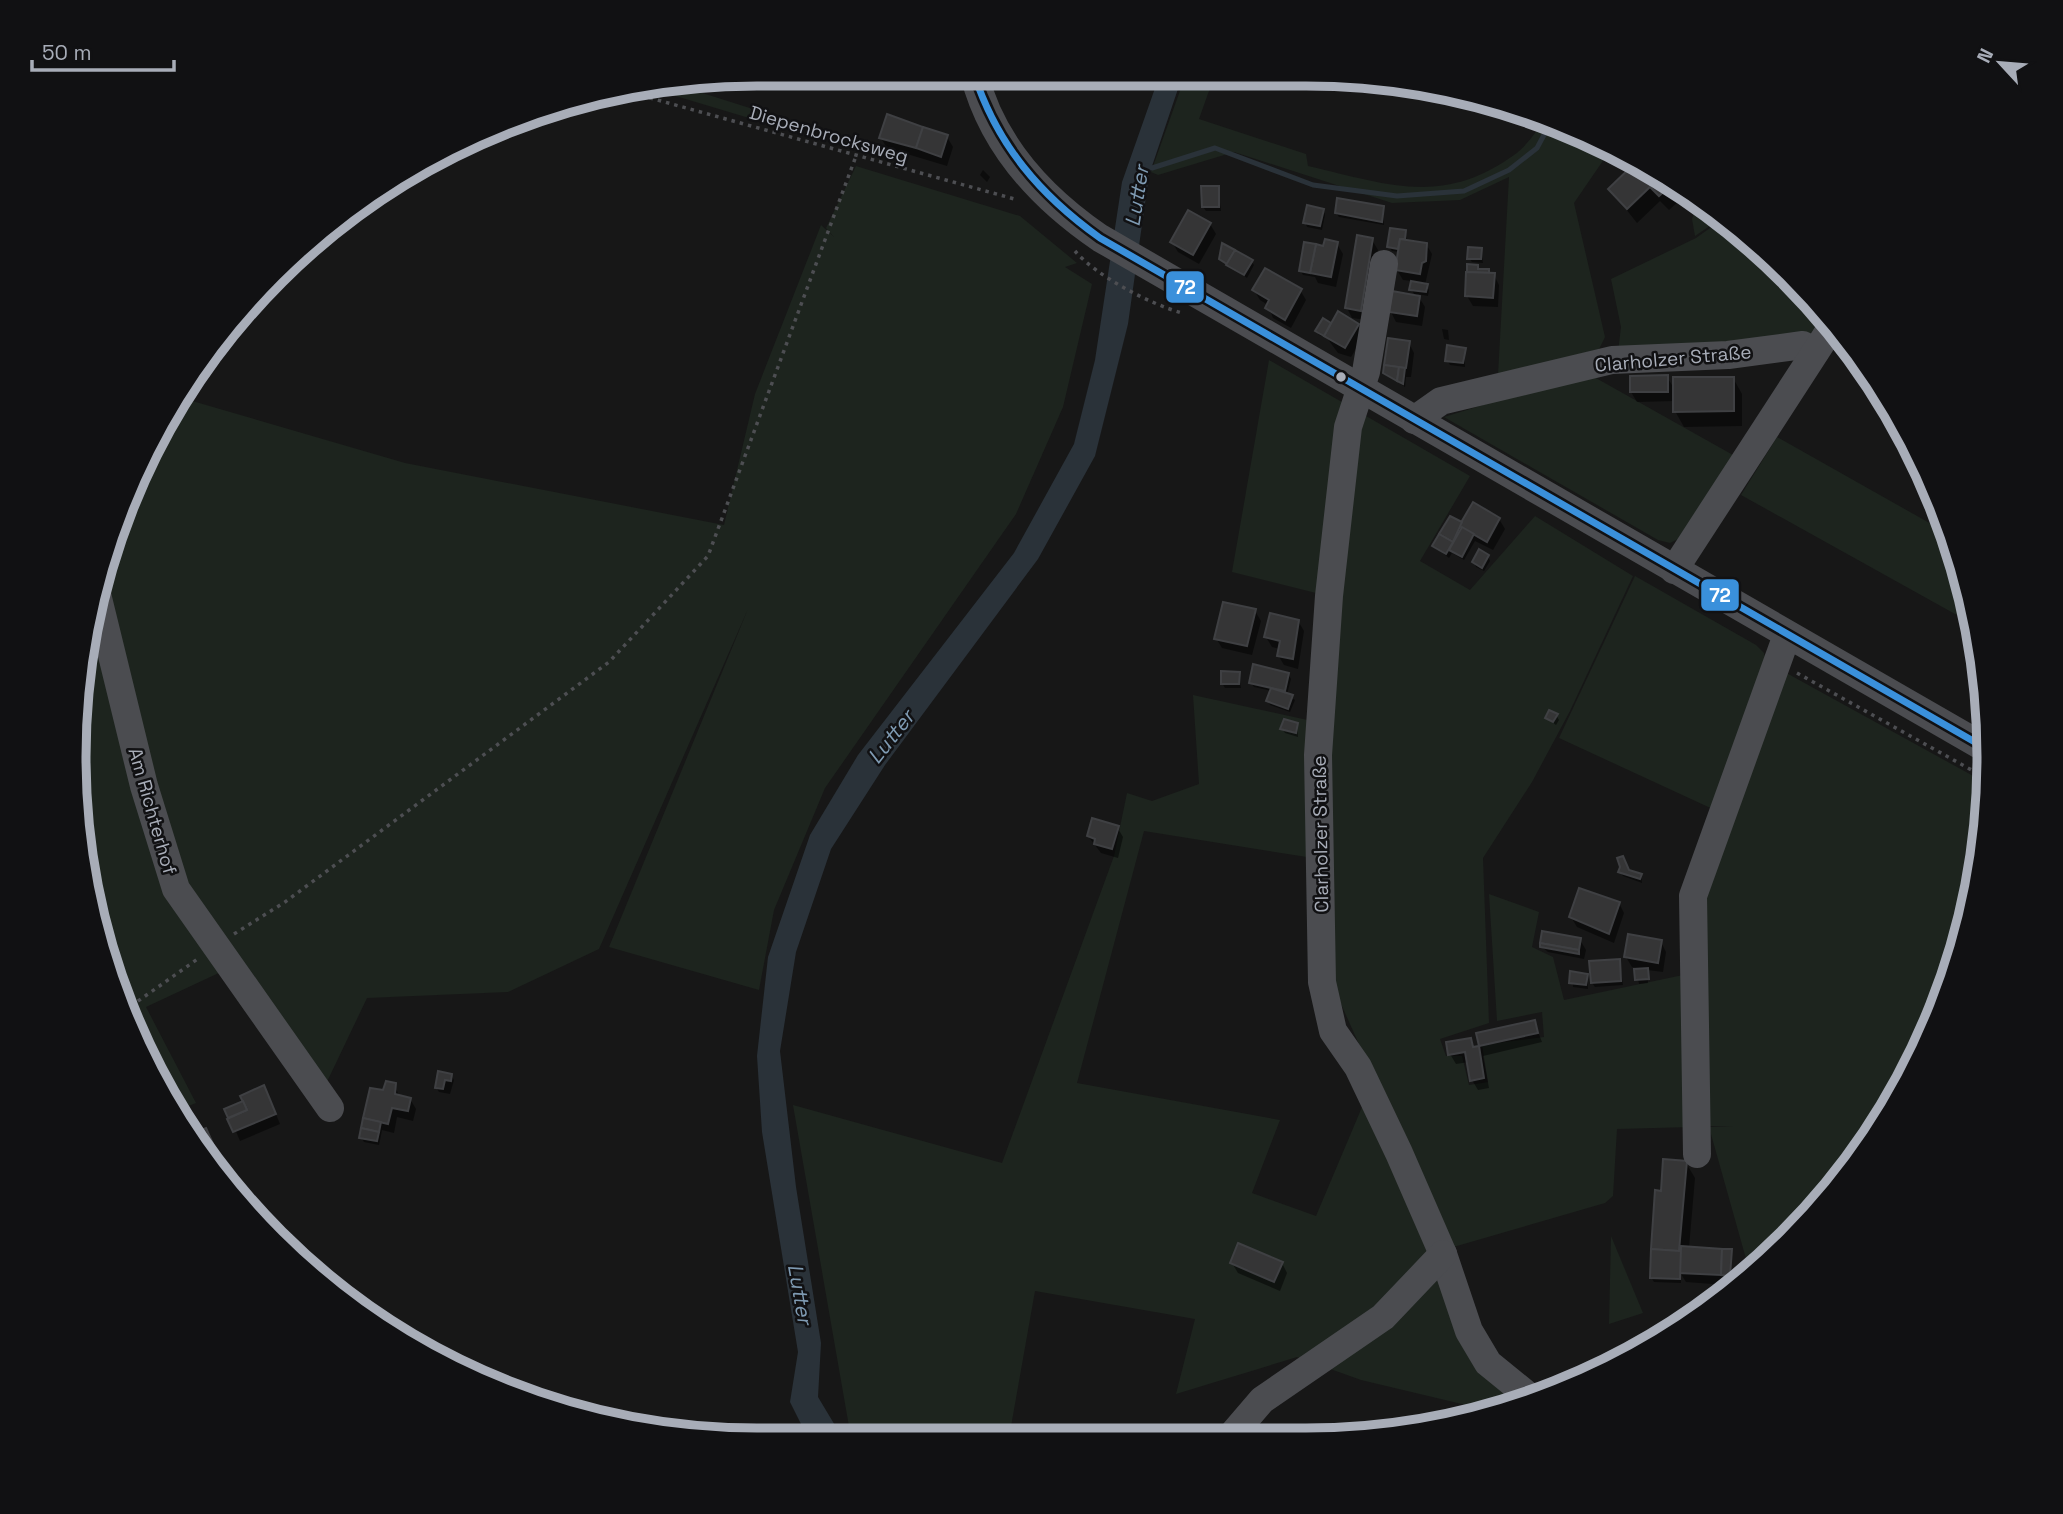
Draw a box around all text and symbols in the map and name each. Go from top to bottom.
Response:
scale bar [32,28,173,72]
north arrow [1965,28,2035,98]
text: 50 m [42,39,92,66]
text: N [1971,45,1999,67]
street label: Diepenbrocksweg [747,100,911,169]
water label: Lutter [1118,162,1155,228]
line badge: 72 [1165,270,1205,304]
text: 72 [1174,275,1196,300]
street label: Clarholzer Straße [1594,339,1752,378]
unlabelled marker [1334,370,1348,384]
line badge: 72 [1700,578,1740,612]
text: 72 [1709,583,1731,608]
water label: Lutter [861,703,921,769]
street label: Am Richterhof [122,745,183,877]
street label: Clarholzer Straße [1307,755,1334,913]
water label: Lutter [782,1262,819,1328]

